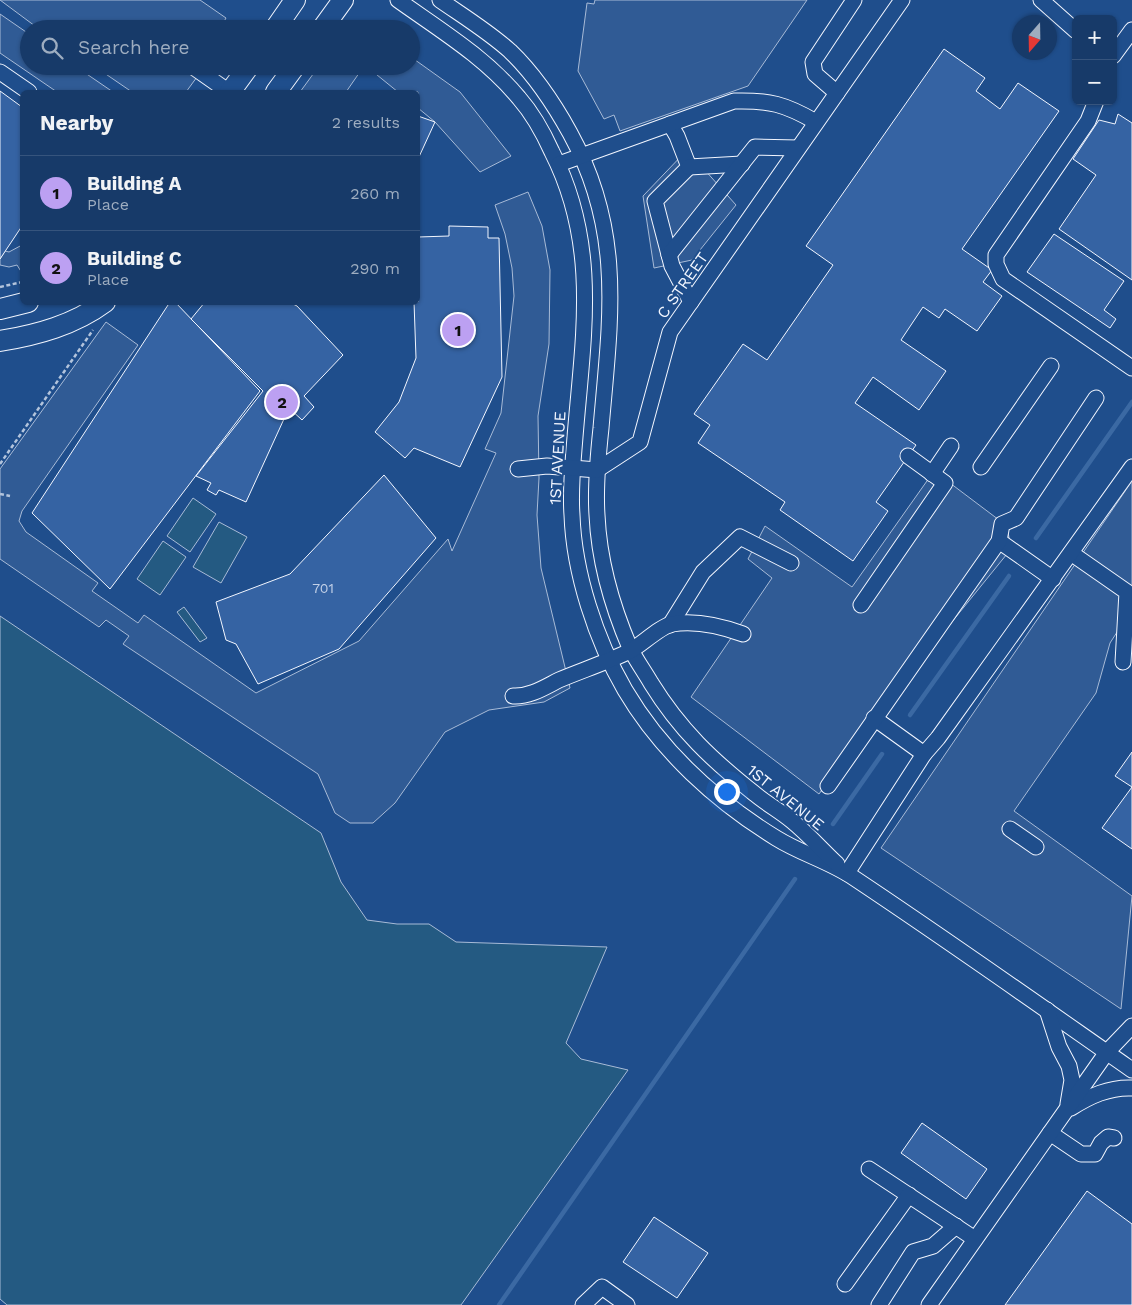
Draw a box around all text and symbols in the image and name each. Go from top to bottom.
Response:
north arrow [1012,15,1057,60]
map controls [1072,15,1117,105]
button: + [1072,15,1117,60]
search box [20,20,420,75]
icon: search [38,34,66,62]
text: Search here [78,36,189,59]
button: − [1072,60,1117,105]
text: Nearby [40,110,113,135]
text: 2 results [332,113,400,132]
text: Building A [87,172,181,195]
text: 1 [53,184,59,203]
text: 260 m [350,184,400,203]
text: Place [87,195,129,214]
text: Building C [87,247,182,270]
street label: C STREET [653,248,712,322]
text: 2 [51,259,61,278]
text: 290 m [350,259,400,278]
text: Place [87,270,129,289]
pin: 1 [442,311,474,349]
pin: 2 [266,383,298,421]
street label: 1ST AVENUE [546,411,569,505]
house number: 701 [312,580,334,596]
street label: 1ST AVENUE [743,761,828,834]
your location [714,779,740,805]

